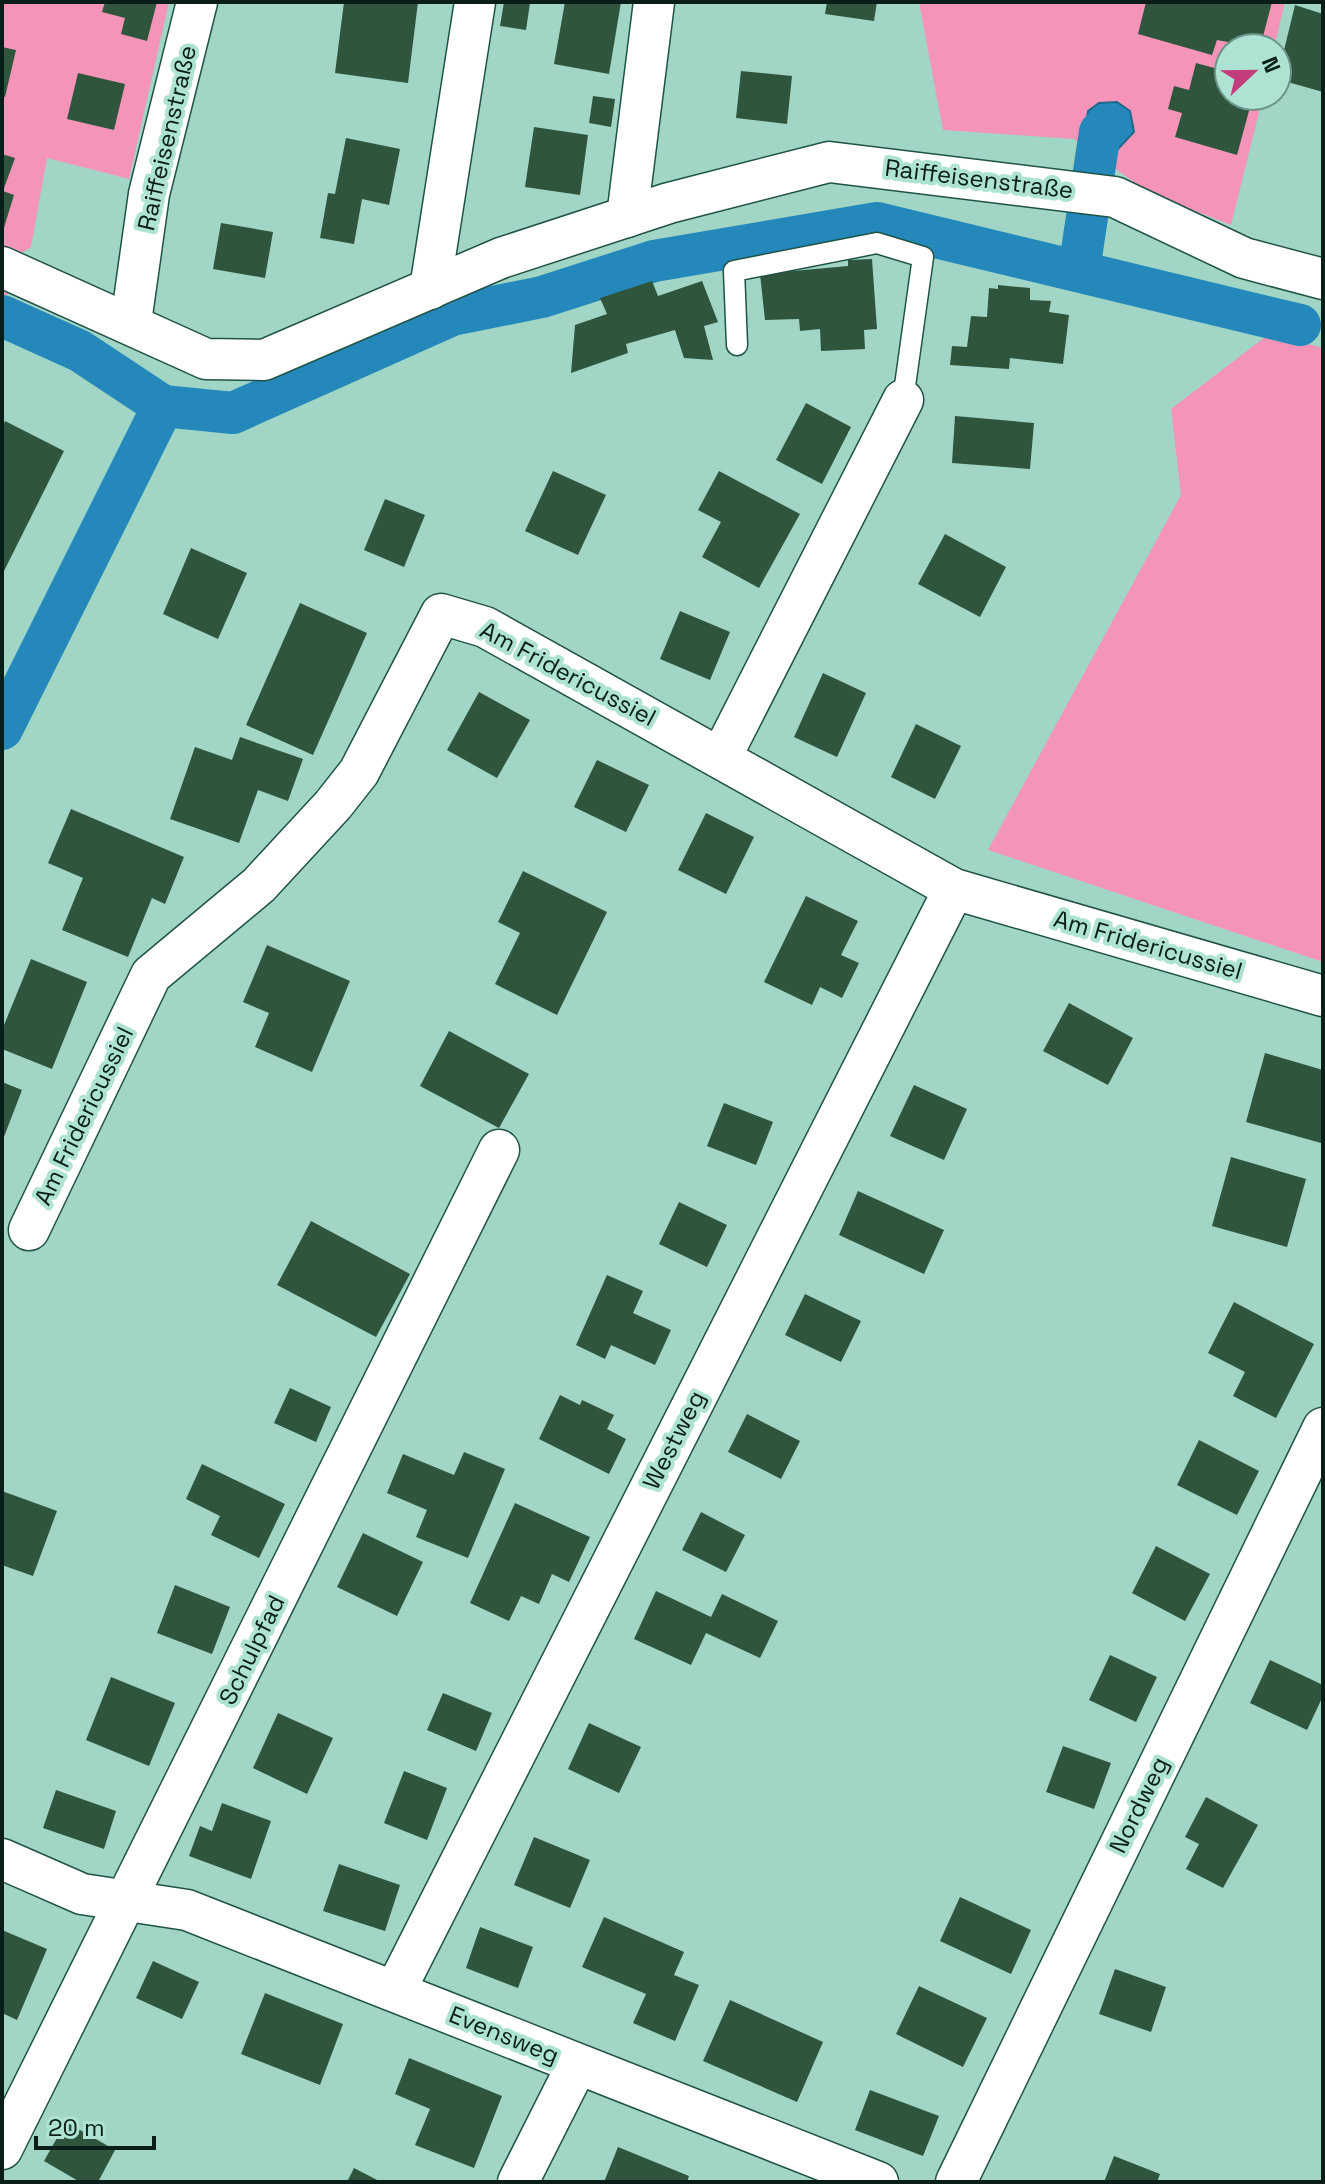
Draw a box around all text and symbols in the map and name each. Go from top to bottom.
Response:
north arrow [1213,32,1293,112]
street label: Raiffeisenstraße [130,42,203,234]
text: N [1256,52,1287,77]
street label: Raiffeisenstraße [883,152,1075,205]
street label: Am Fridericussiel [475,614,661,733]
street label: Am Fridericussiel [1050,903,1246,986]
street label: Am Fridericussiel [27,1021,140,1210]
street label: Westweg [635,1385,712,1494]
street label: Schulpfad [212,1590,291,1710]
street label: Nordweg [1102,1751,1175,1858]
street label: Evensweg [445,1998,564,2071]
scale bar [36,2100,154,2150]
text: 20 m [48,2112,105,2143]

